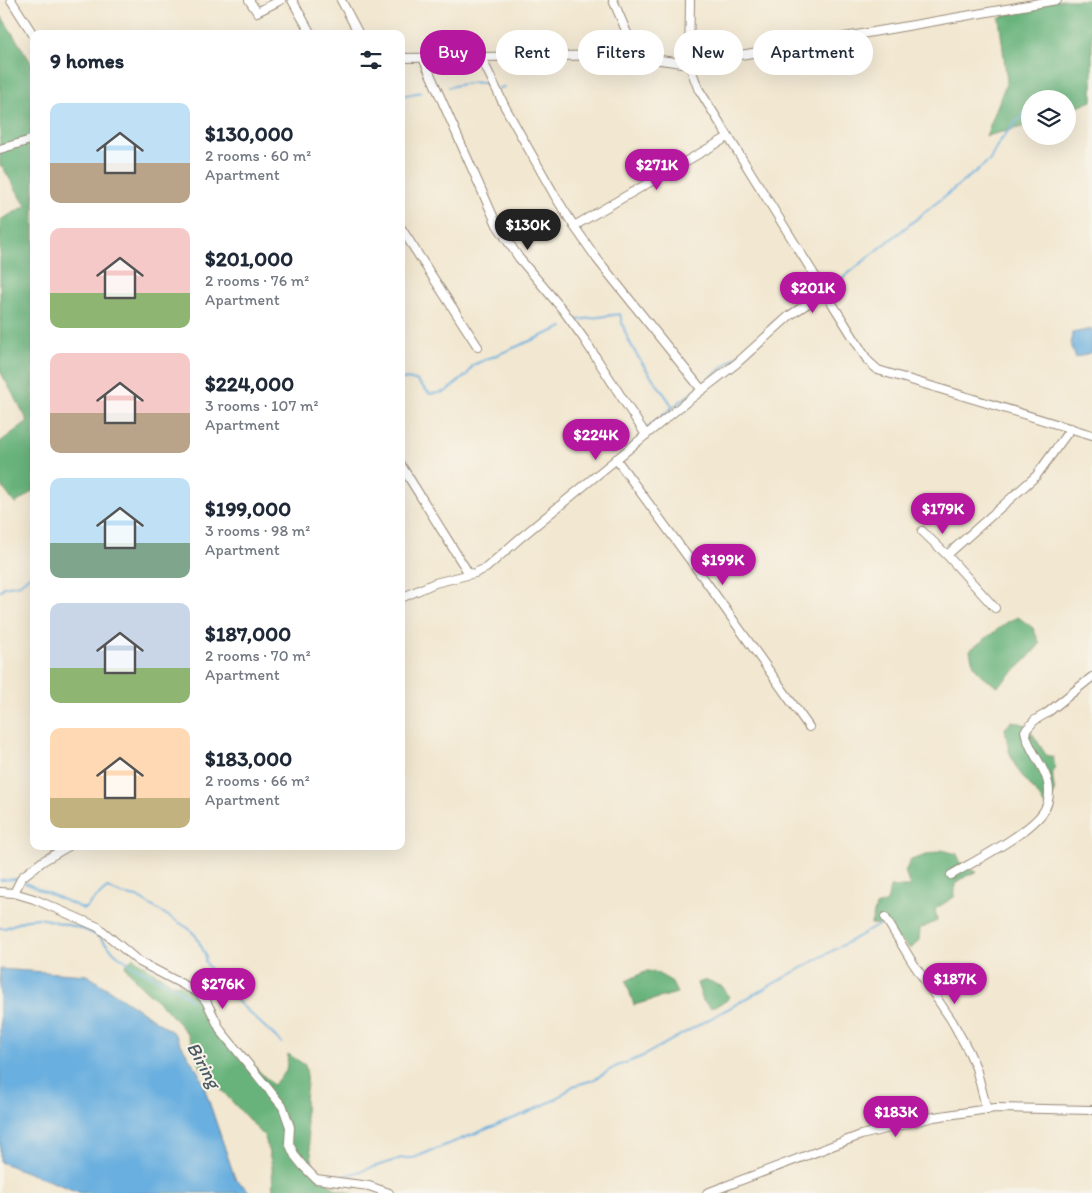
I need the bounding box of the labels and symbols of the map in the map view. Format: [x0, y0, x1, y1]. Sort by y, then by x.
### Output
pin: $271K [622, 148, 692, 191]
pin: $130K [493, 208, 563, 251]
pin: $201K [778, 272, 848, 314]
pin: $224K [561, 418, 631, 461]
pin: $179K [908, 492, 978, 535]
pin: $199K [688, 544, 758, 586]
pin: $187K [920, 962, 990, 1005]
pin: $276K [188, 968, 258, 1010]
water label: Biring [182, 1038, 227, 1094]
pin: $183K [861, 1096, 931, 1138]

